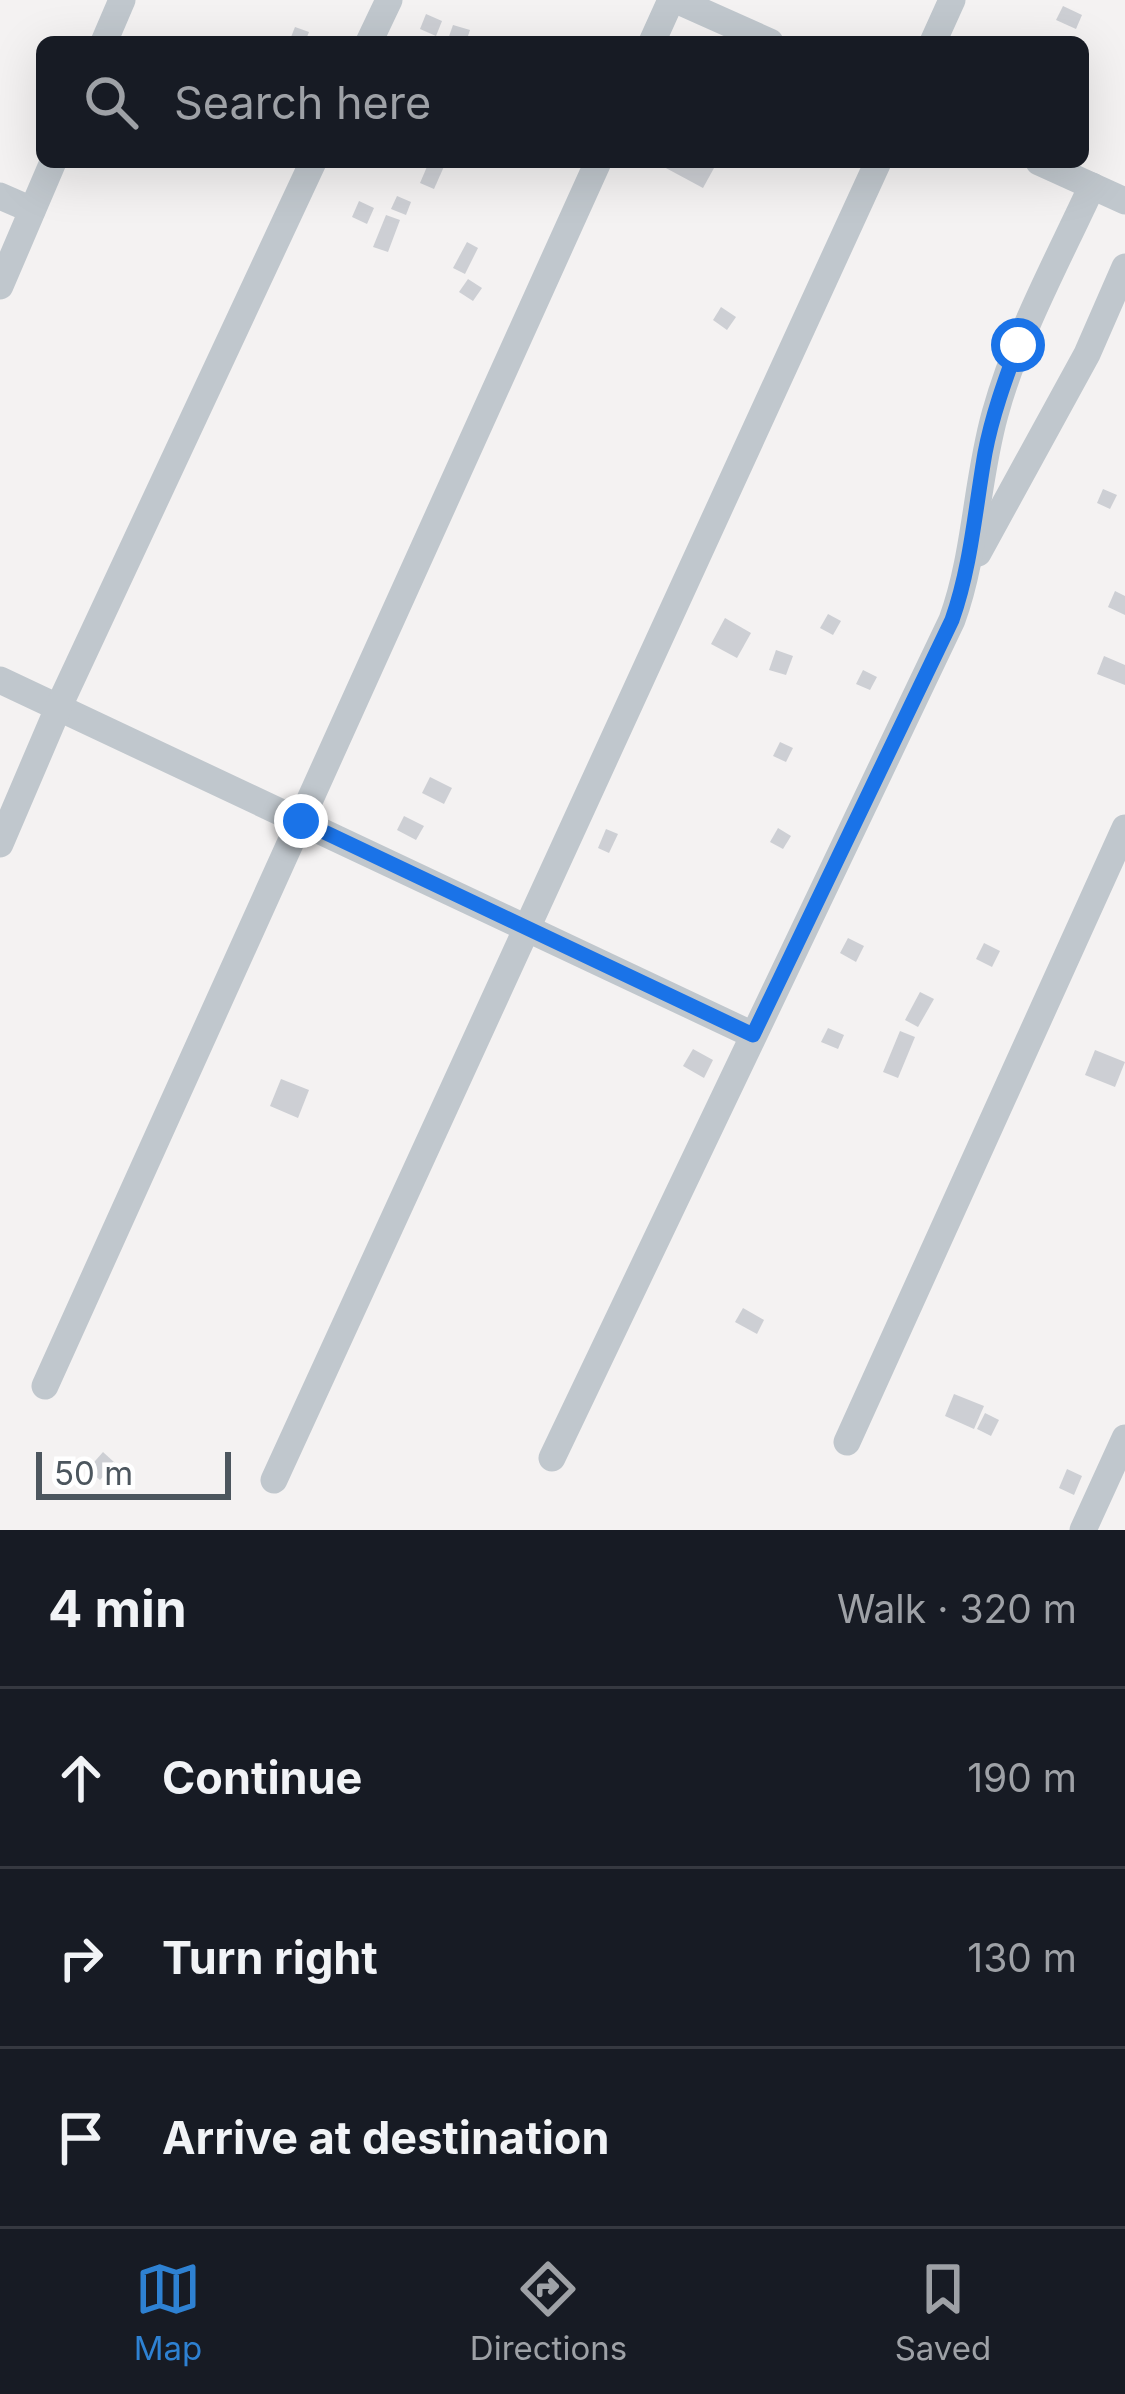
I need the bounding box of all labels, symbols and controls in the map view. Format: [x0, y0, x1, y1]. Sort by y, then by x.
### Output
search box [36, 36, 1089, 168]
icon: search [78, 69, 144, 135]
text: Search here [174, 75, 431, 130]
route start [991, 318, 1045, 372]
route end [274, 794, 328, 848]
scale bar [36, 1446, 231, 1499]
text: 50 m [54, 1453, 133, 1493]
text: 4 min [48, 1578, 187, 1639]
text: Walk · 320 m [837, 1585, 1077, 1632]
icon: ahead [48, 1745, 114, 1811]
text: Continue [162, 1750, 362, 1805]
text: 190 m [967, 1754, 1077, 1801]
icon: right [48, 1925, 114, 1991]
text: Turn right [162, 1930, 378, 1985]
text: 130 m [967, 1934, 1077, 1981]
icon: arrive [48, 2105, 114, 2171]
text: Arrive at destination [162, 2110, 609, 2165]
tab: Map [134, 2256, 202, 2368]
tab: Directions [470, 2256, 627, 2368]
tab: Saved [895, 2256, 991, 2368]

